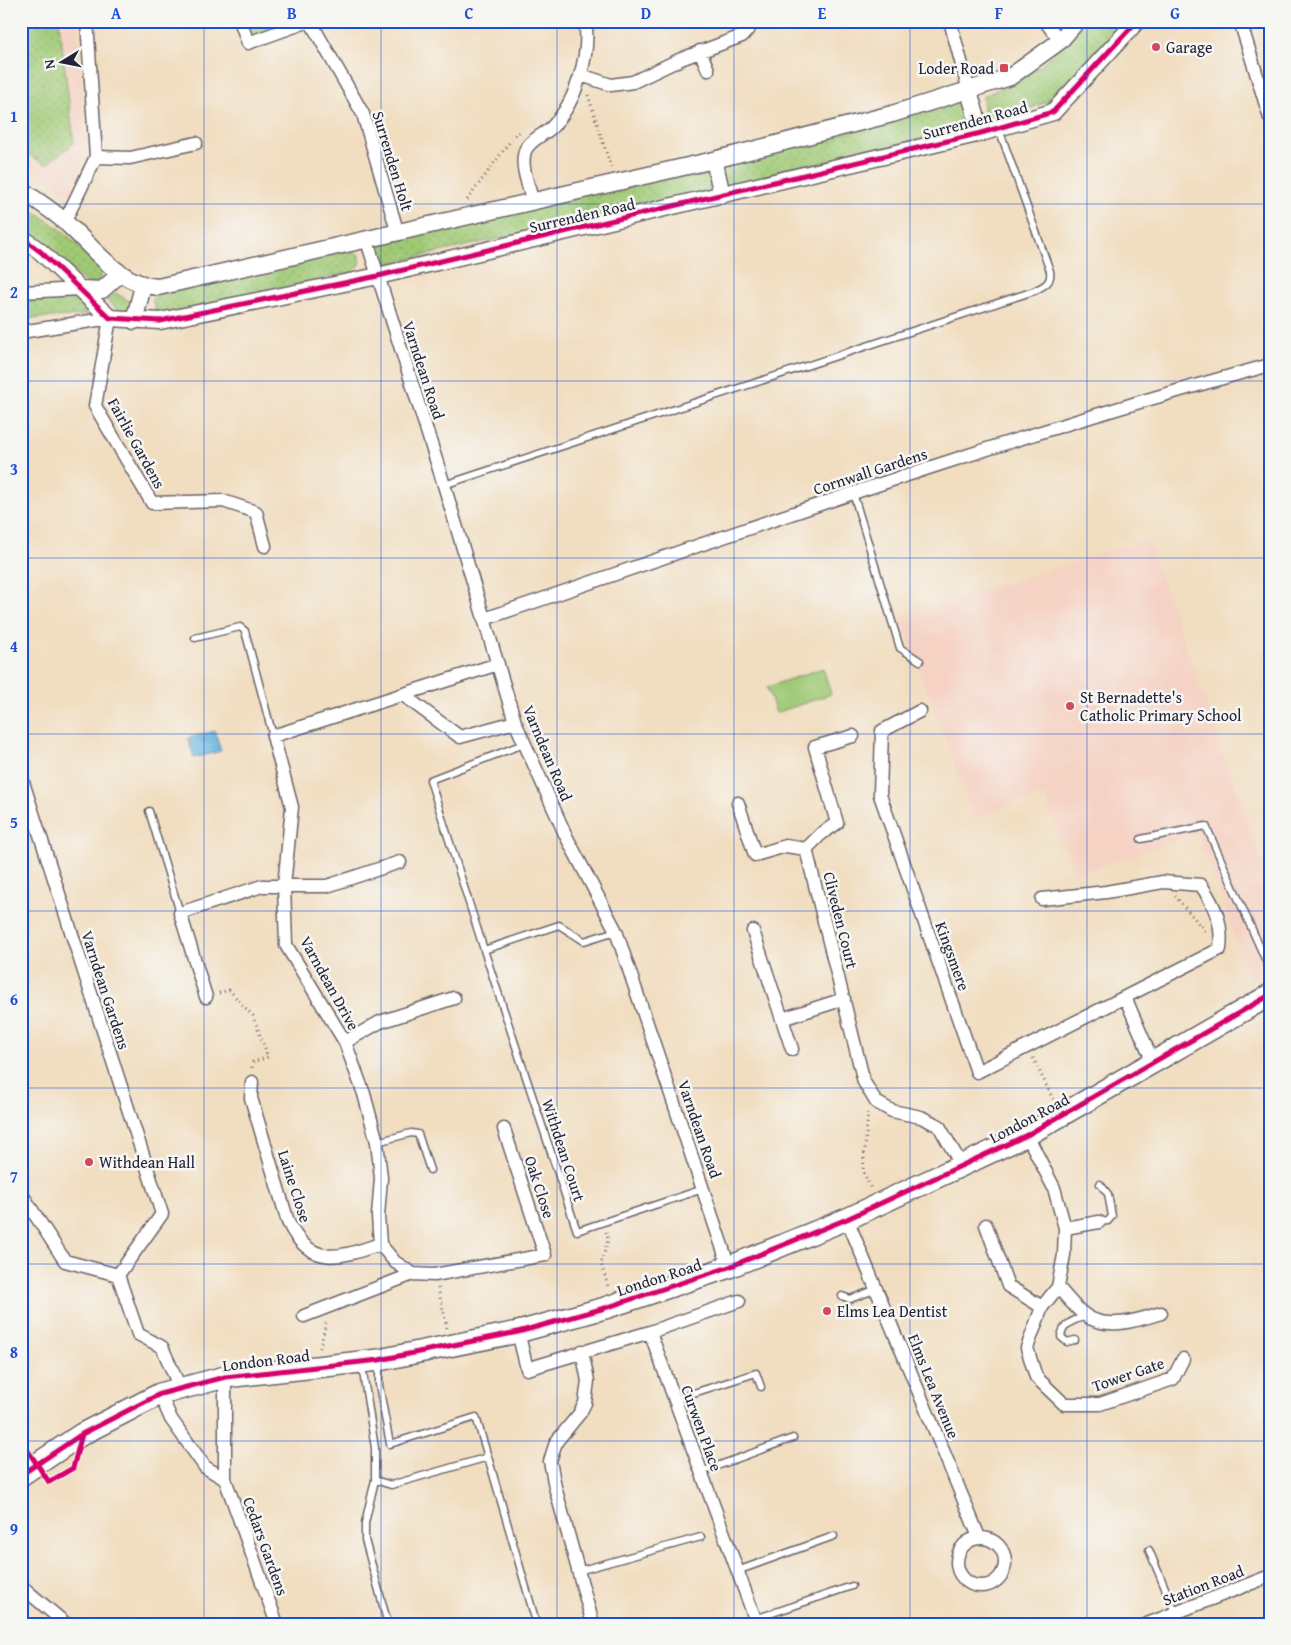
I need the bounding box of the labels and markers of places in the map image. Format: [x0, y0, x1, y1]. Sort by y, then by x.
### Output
place label: Garage [1166, 35, 1212, 59]
marker: Garage [1150, 41, 1162, 53]
place label: Loder Road [918, 56, 994, 80]
marker: Loder Road [998, 62, 1010, 74]
place label: St Bernadette's Catholic Primary School [1080, 685, 1242, 727]
marker: St Bernadette's Catholic Primary School [1064, 700, 1076, 712]
place label: Withdean Hall [99, 1150, 196, 1174]
marker: Withdean Hall [83, 1156, 95, 1168]
place label: Elms Lea Dentist [837, 1299, 948, 1323]
marker: Elms Lea Dentist [821, 1305, 833, 1317]

